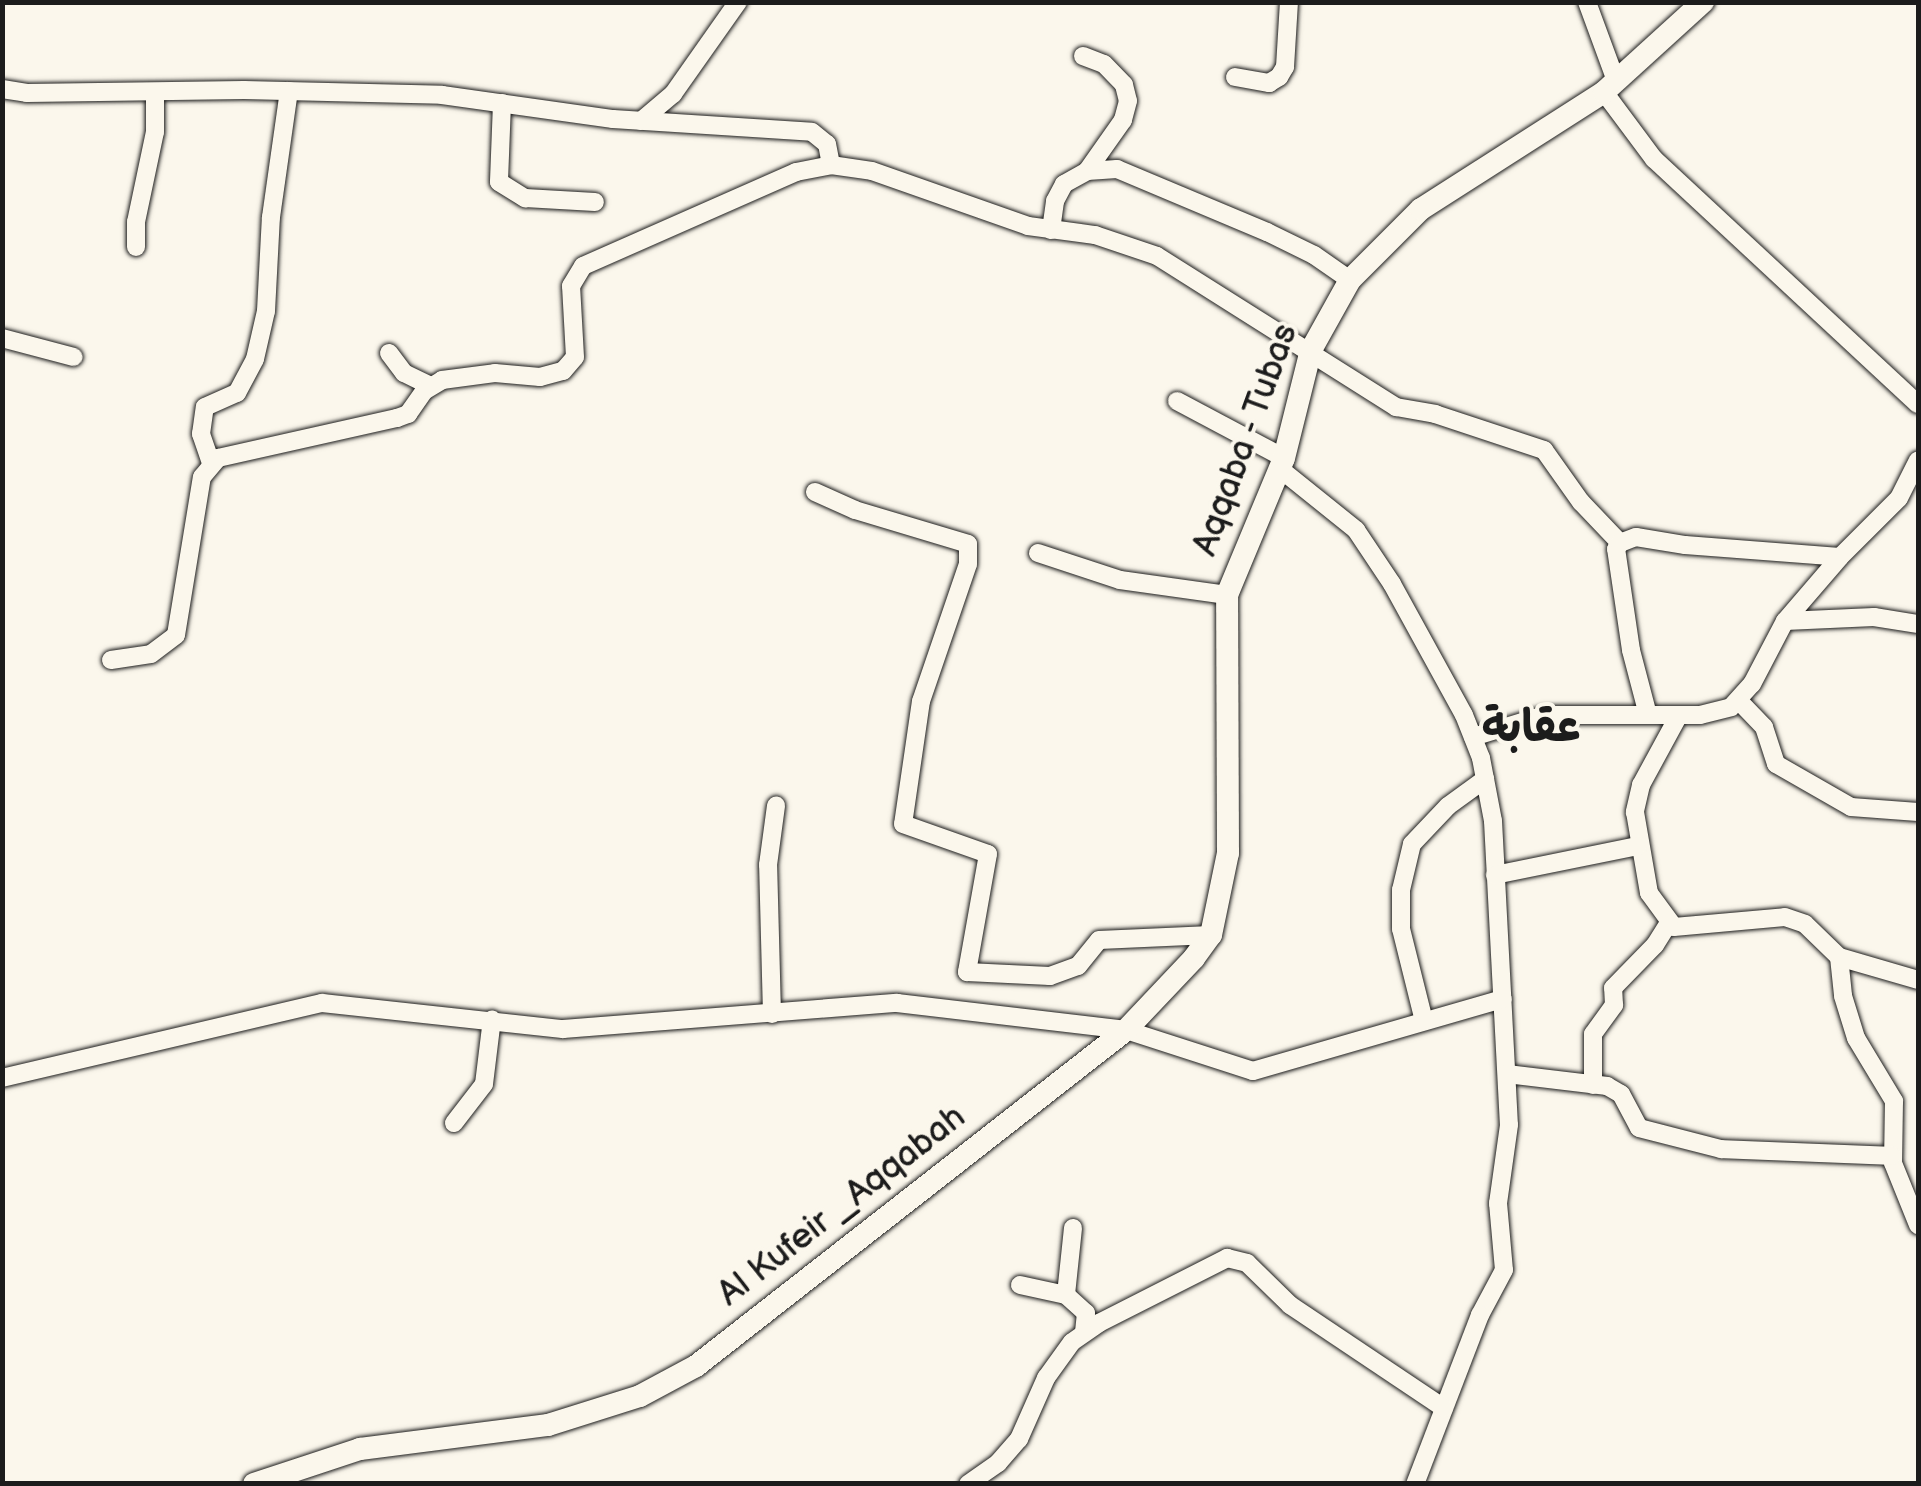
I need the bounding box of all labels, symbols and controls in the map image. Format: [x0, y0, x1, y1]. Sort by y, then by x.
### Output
street label: Aqqaba - Tubas [1184, 317, 1308, 563]
district label: عقابة [1482, 701, 1580, 755]
street label: Al Kufeir _Aqqabah [710, 1096, 974, 1316]

